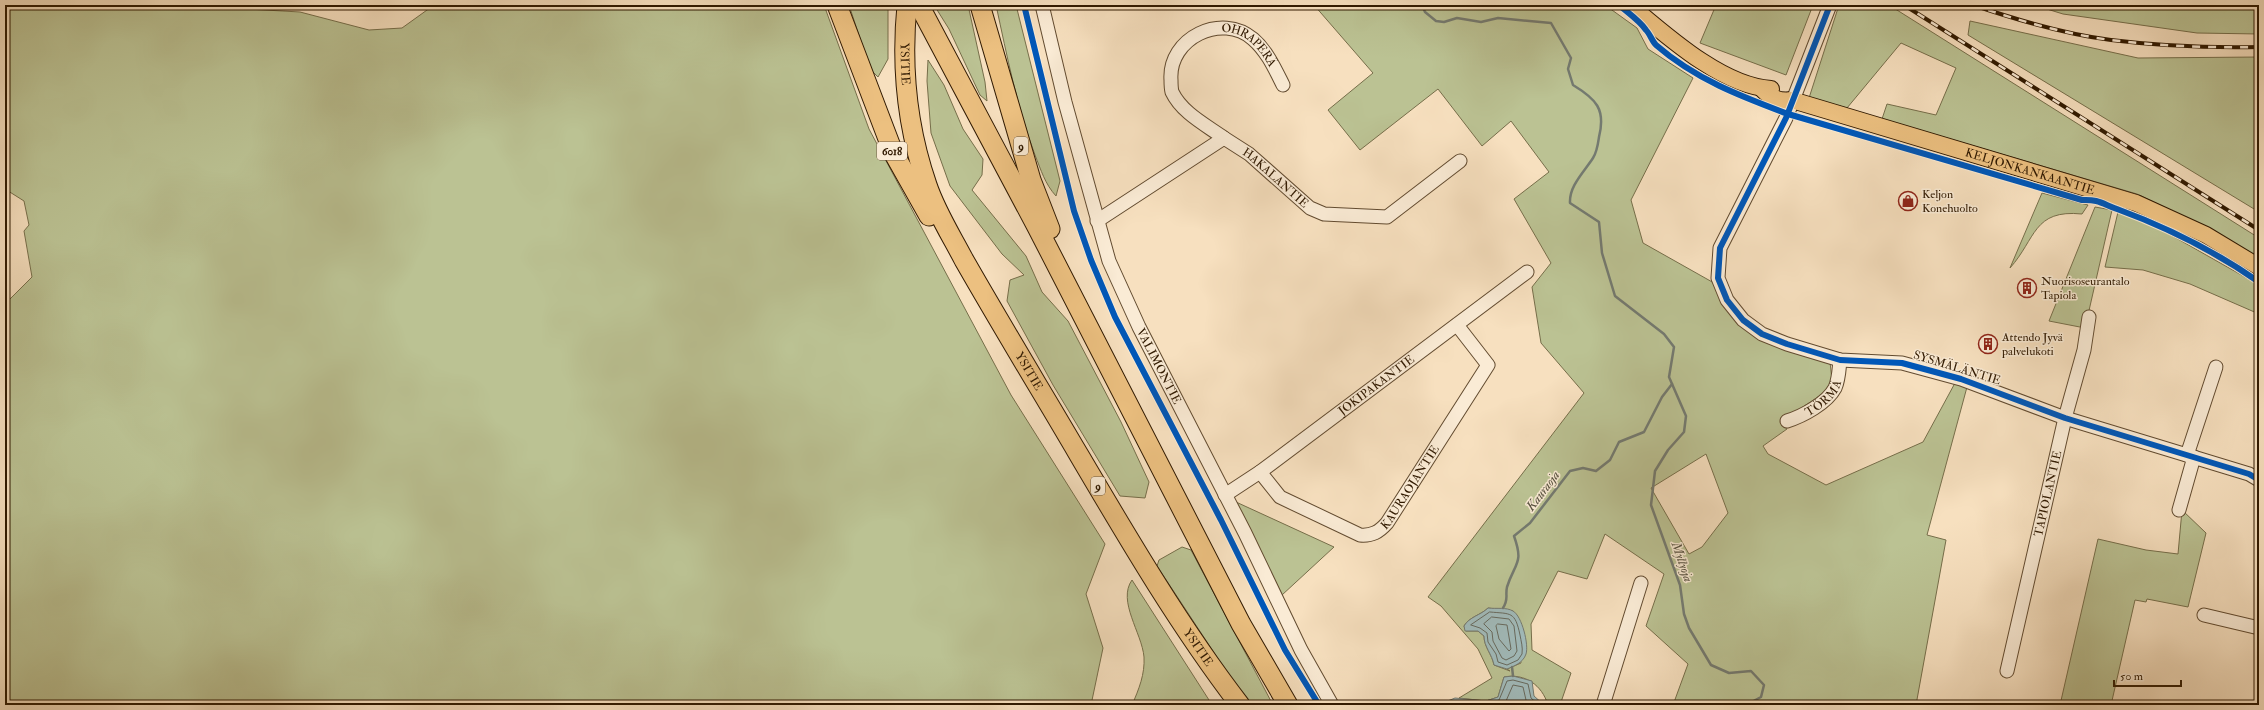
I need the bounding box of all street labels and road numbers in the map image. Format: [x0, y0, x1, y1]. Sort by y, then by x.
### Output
street label: OHRAPERÄ [1221, 20, 1280, 70]
street label: YSITIE [897, 43, 914, 86]
road number: 9 [1014, 137, 1028, 155]
road number: 6018 [877, 142, 907, 160]
street label: HAKALANTIE [1240, 144, 1312, 211]
street label: KELJONKANKAANTIE [1964, 145, 2097, 198]
street label: VALIMONTIE [1133, 325, 1185, 407]
street label: SYSMÄLÄNTIE [1911, 348, 2003, 389]
street label: YSITIE [1012, 349, 1047, 393]
street label: JOKIPAKANTIE [1334, 351, 1417, 419]
street label: TÖRMÄ [1802, 378, 1845, 419]
street label: KAURAOJANTIE [1377, 442, 1443, 533]
street label: TAPIOLANTIE [2031, 449, 2065, 538]
road number: 9 [1091, 477, 1105, 495]
street label: YSITIE [1180, 626, 1217, 669]

